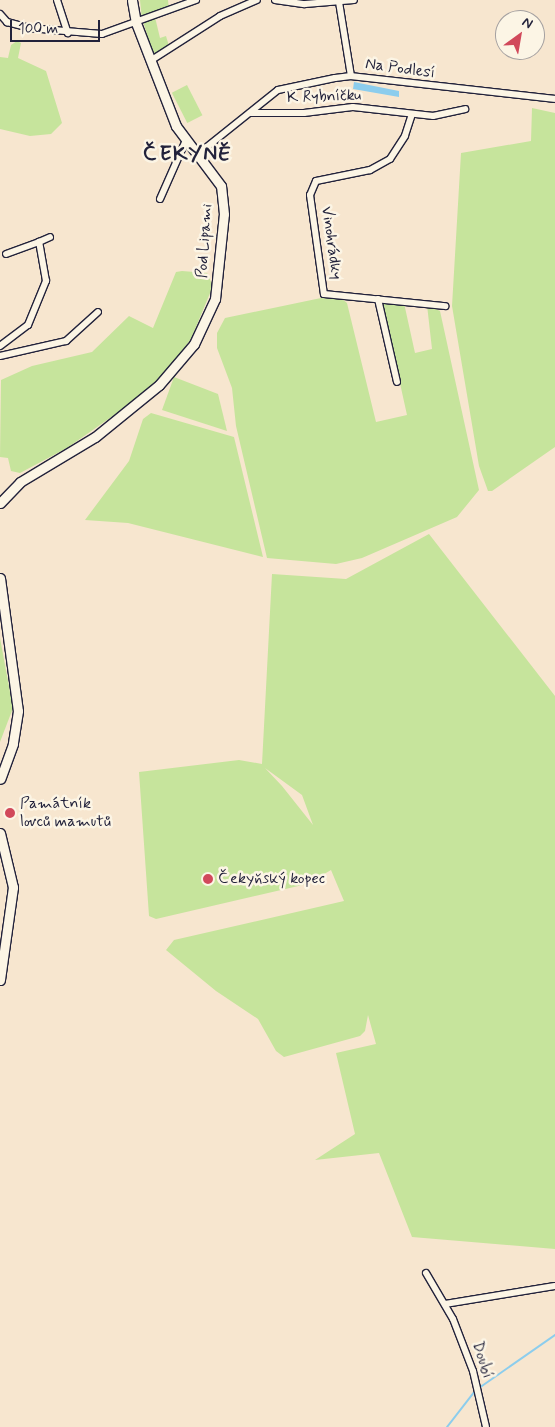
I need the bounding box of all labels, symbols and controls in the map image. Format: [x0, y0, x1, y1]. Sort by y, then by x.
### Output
scale bar [12, 10, 102, 42]
north arrow [495, 10, 545, 60]
text: N [519, 13, 536, 33]
text: 100 m [18, 19, 58, 39]
street label: Na Podlesí [365, 55, 435, 83]
street label: K Rybníčku [286, 86, 362, 108]
district label: ČEKYNĚ [143, 141, 231, 167]
street label: Pod Lipami [193, 203, 217, 279]
street label: Vinohrádky [316, 205, 346, 281]
place label: Památník lovců mamutů [20, 794, 111, 832]
marker: Památník lovců mamutů [4, 807, 16, 819]
place label: Čekyňský kopec [218, 869, 325, 889]
marker: Čekyňský kopec [202, 873, 214, 885]
street label: Doubí [467, 1339, 497, 1381]

